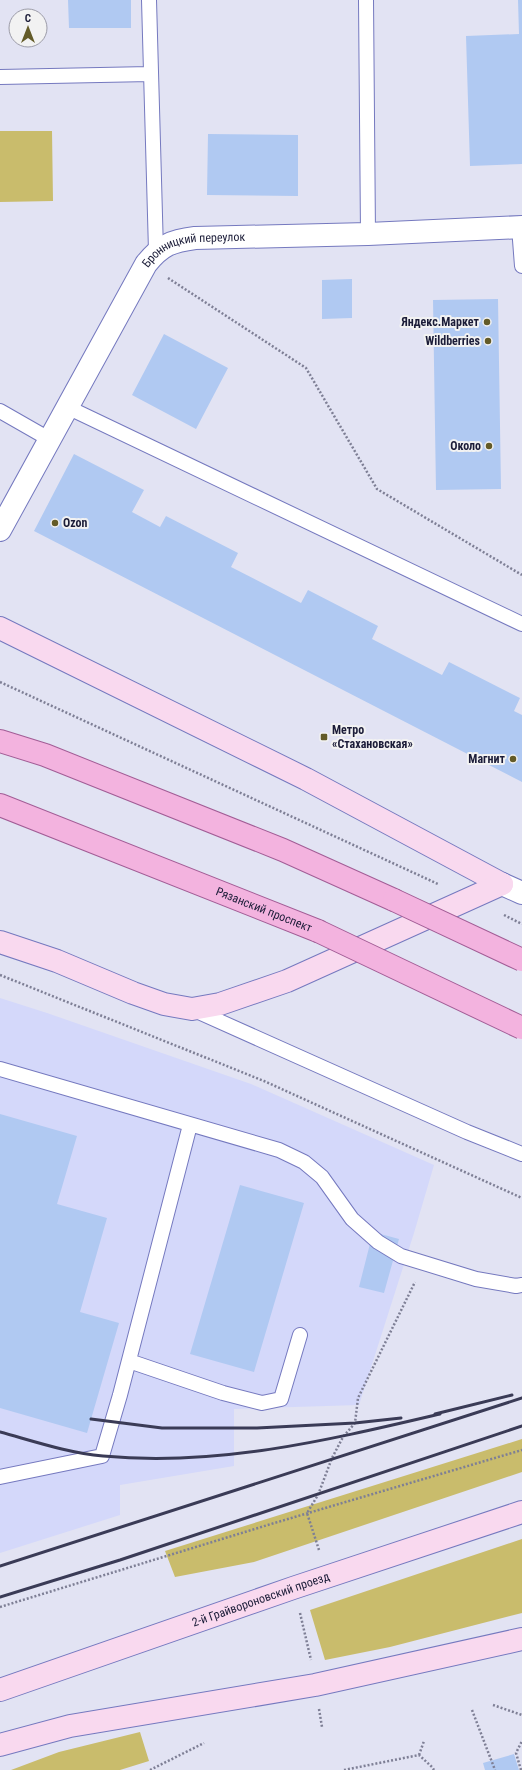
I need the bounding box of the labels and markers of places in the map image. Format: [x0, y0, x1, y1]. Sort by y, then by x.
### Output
place label: Яндекс.Маркет [400, 315, 480, 329]
marker: Яндекс.Маркет [482, 317, 492, 327]
place label: Wildberries [425, 334, 481, 348]
marker: Wildberries [483, 336, 493, 346]
place label: Около [450, 439, 481, 453]
marker: Около [484, 441, 494, 451]
place label: Ozon [63, 516, 88, 530]
marker: Ozon [50, 518, 60, 528]
place label: Метро «Стахановская» [332, 723, 413, 751]
marker: Метро «Стахановская» [319, 732, 329, 742]
place label: Магнит [468, 752, 506, 766]
marker: Магнит [508, 754, 518, 764]

